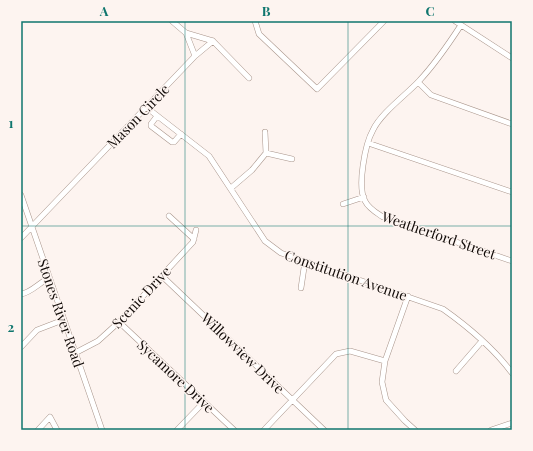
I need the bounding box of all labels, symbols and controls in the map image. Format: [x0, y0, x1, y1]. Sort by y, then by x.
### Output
text: A [99, 2, 109, 19]
text: B [262, 2, 271, 19]
text: C [425, 2, 435, 19]
street label: Mason Circle [103, 80, 173, 152]
text: 1 [9, 114, 14, 131]
street label: Weatherford Street [378, 206, 500, 264]
street label: Constitution Avenue [282, 245, 410, 305]
street label: Stones River Road [34, 256, 88, 370]
street label: Scenic Drive [107, 262, 175, 332]
street label: Willowview Drive [197, 308, 289, 398]
text: 2 [8, 318, 15, 335]
street label: Sycamore Drive [133, 335, 219, 417]

